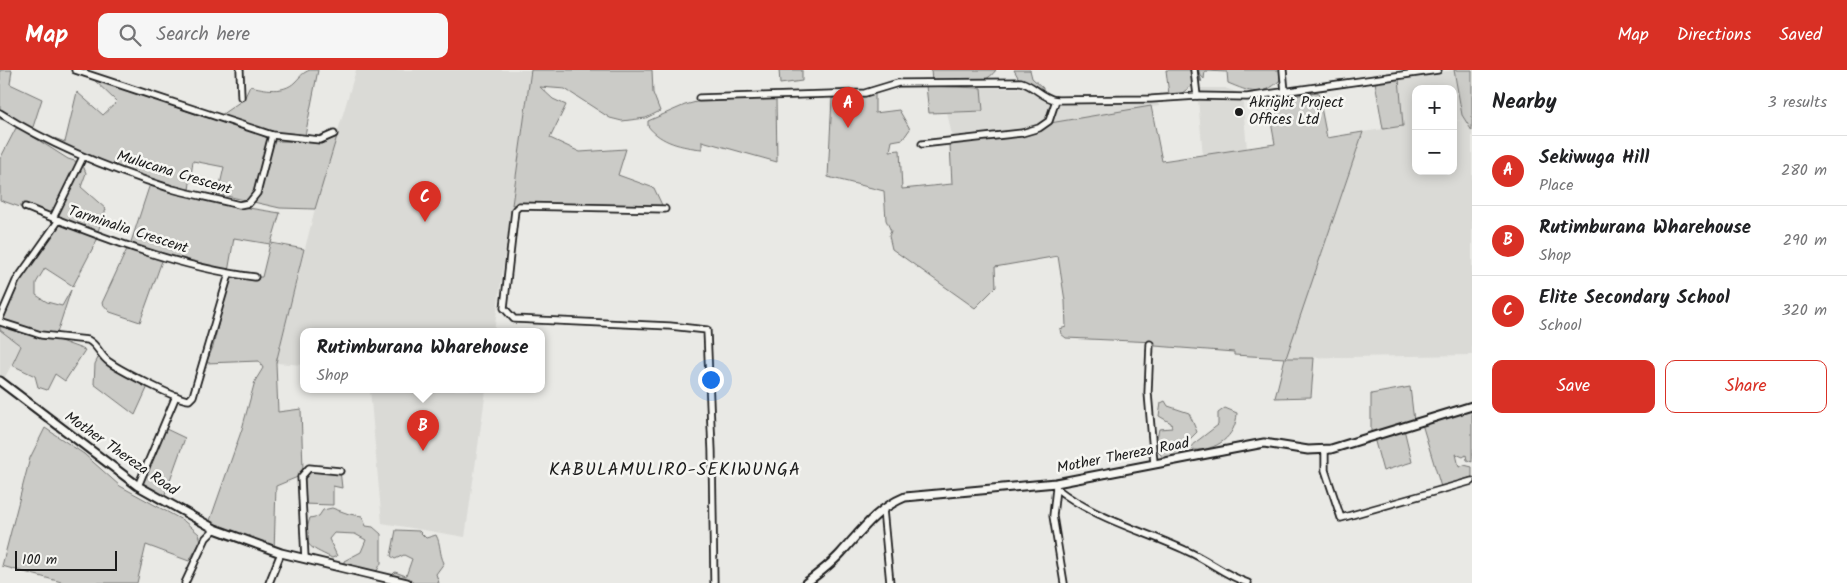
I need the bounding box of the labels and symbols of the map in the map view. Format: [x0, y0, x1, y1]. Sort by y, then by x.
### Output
pin: A [832, 87, 864, 128]
place label: Akright Project Offices Ltd [1249, 91, 1344, 132]
marker: Akright Project Offices Ltd [1233, 106, 1245, 118]
street label: Mulucana Crescent [114, 144, 235, 202]
pin: C [409, 181, 441, 222]
street label: Tarminalia Crescent [65, 199, 191, 261]
your location [698, 367, 724, 393]
street label: Mother Thereza Road [59, 406, 183, 503]
pin: B [407, 410, 439, 451]
street label: Mother Thereza Road [1055, 431, 1192, 481]
district label: KABULAMULIRO-SEKIWUNGA [549, 456, 801, 485]
scale bar [15, 548, 118, 571]

